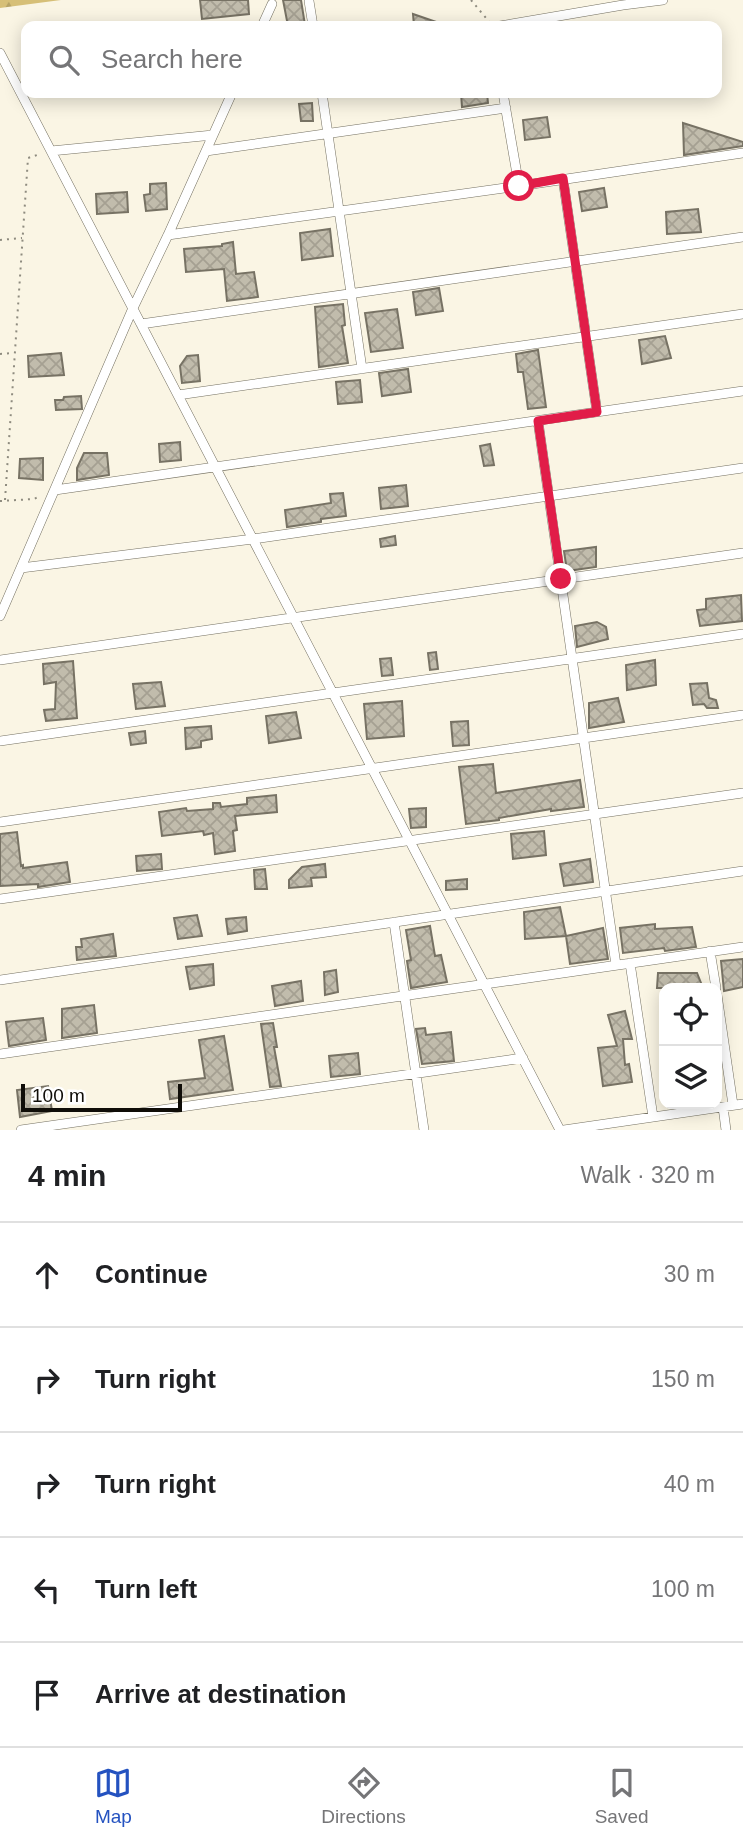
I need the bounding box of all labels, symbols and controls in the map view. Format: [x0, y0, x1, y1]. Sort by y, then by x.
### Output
search box [21, 21, 722, 98]
icon: search [45, 41, 83, 79]
text: Search here [101, 44, 243, 74]
route start [503, 170, 534, 201]
route end [545, 563, 576, 594]
map controls [659, 983, 722, 1109]
button: locate [659, 983, 722, 1046]
button: layers [659, 1046, 722, 1109]
scale bar [21, 1081, 182, 1113]
text: 100 m [32, 1085, 85, 1106]
text: 4 min [28, 1159, 106, 1192]
text: Walk · 320 m [580, 1162, 715, 1188]
icon: ahead [28, 1256, 66, 1294]
text: Continue [95, 1259, 208, 1289]
text: 30 m [664, 1261, 715, 1287]
icon: right [28, 1361, 66, 1399]
text: Turn right [95, 1364, 216, 1394]
text: 150 m [651, 1366, 715, 1392]
icon: right [28, 1466, 66, 1504]
text: Turn right [95, 1469, 216, 1499]
text: 40 m [664, 1471, 715, 1497]
icon: left [28, 1571, 66, 1609]
text: Turn left [95, 1574, 197, 1604]
text: 100 m [651, 1576, 715, 1602]
icon: arrive [28, 1676, 66, 1714]
text: Arrive at destination [95, 1679, 346, 1709]
tab: Map [94, 1764, 132, 1828]
tab: Directions [321, 1764, 406, 1828]
tab: Saved [595, 1764, 649, 1828]

